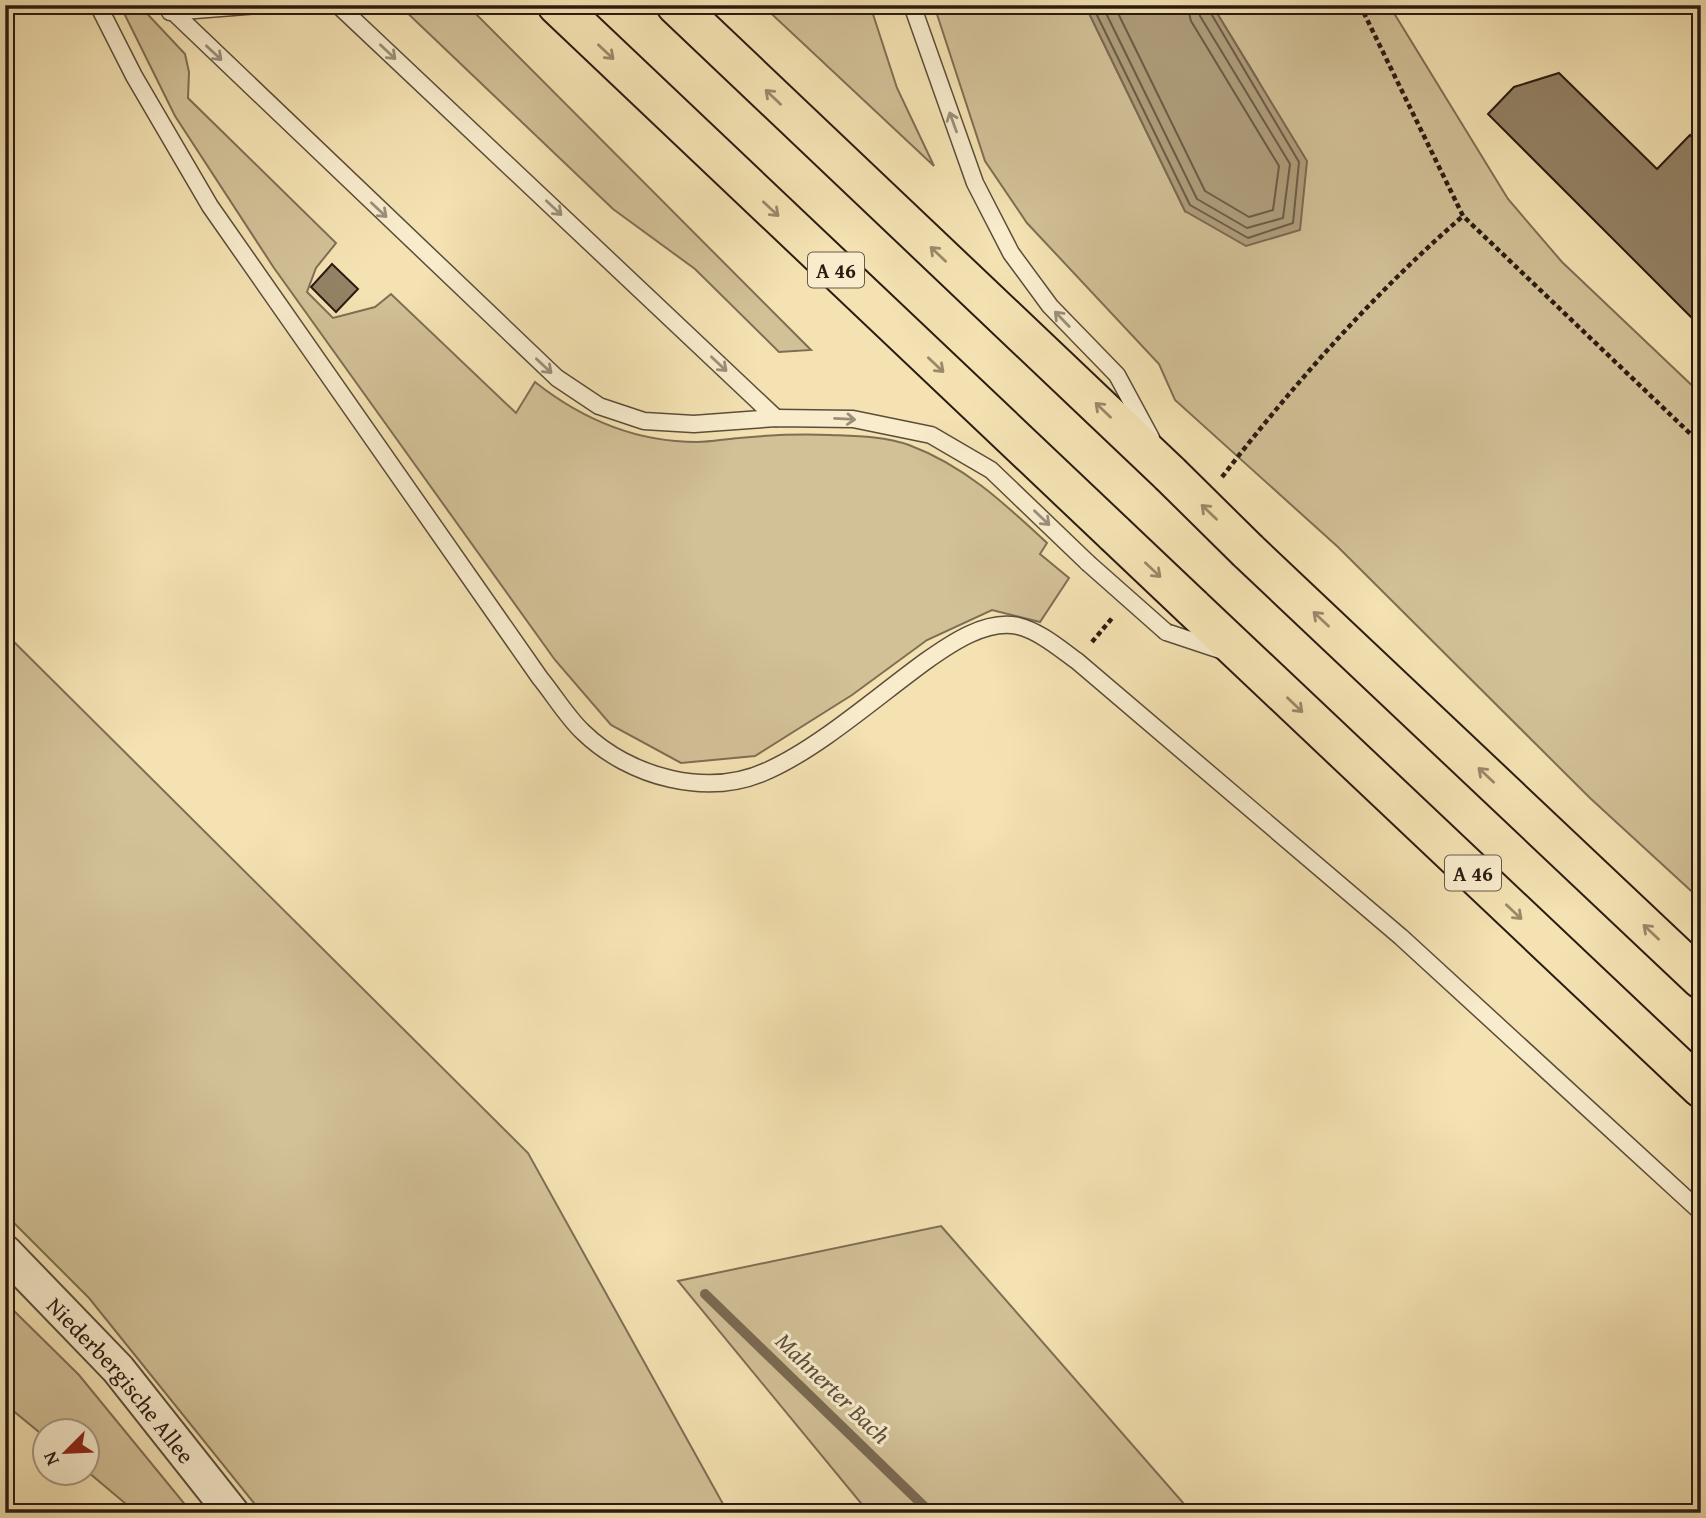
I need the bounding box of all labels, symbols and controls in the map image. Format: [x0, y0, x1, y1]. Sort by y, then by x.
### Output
one-way arrow [379, 44, 397, 60]
one-way arrow [597, 44, 614, 61]
one-way arrow [205, 45, 222, 62]
one-way arrow [764, 89, 781, 106]
one-way arrow [946, 111, 958, 133]
one-way arrow [545, 200, 562, 217]
one-way arrow [762, 200, 779, 217]
one-way arrow [370, 201, 387, 218]
one-way arrow [929, 245, 946, 262]
road number: A 46 [808, 252, 864, 288]
one-way arrow [1054, 311, 1071, 328]
one-way arrow [710, 356, 727, 373]
one-way arrow [927, 356, 945, 373]
one-way arrow [535, 358, 552, 375]
one-way arrow [1094, 402, 1111, 419]
one-way arrow [833, 413, 855, 426]
one-way arrow [1201, 504, 1218, 521]
one-way arrow [1033, 510, 1050, 527]
one-way arrow [1144, 562, 1161, 579]
one-way arrow [1312, 611, 1330, 627]
one-way arrow [1286, 696, 1303, 713]
one-way arrow [1478, 767, 1495, 784]
road number: A 46 [1445, 856, 1501, 890]
one-way arrow [1505, 903, 1522, 920]
one-way arrow [1643, 923, 1660, 940]
street label: Niederbergische Allee [41, 1291, 201, 1469]
water label: Mahnerter Bach [768, 1324, 898, 1452]
north arrow [32, 1416, 102, 1486]

